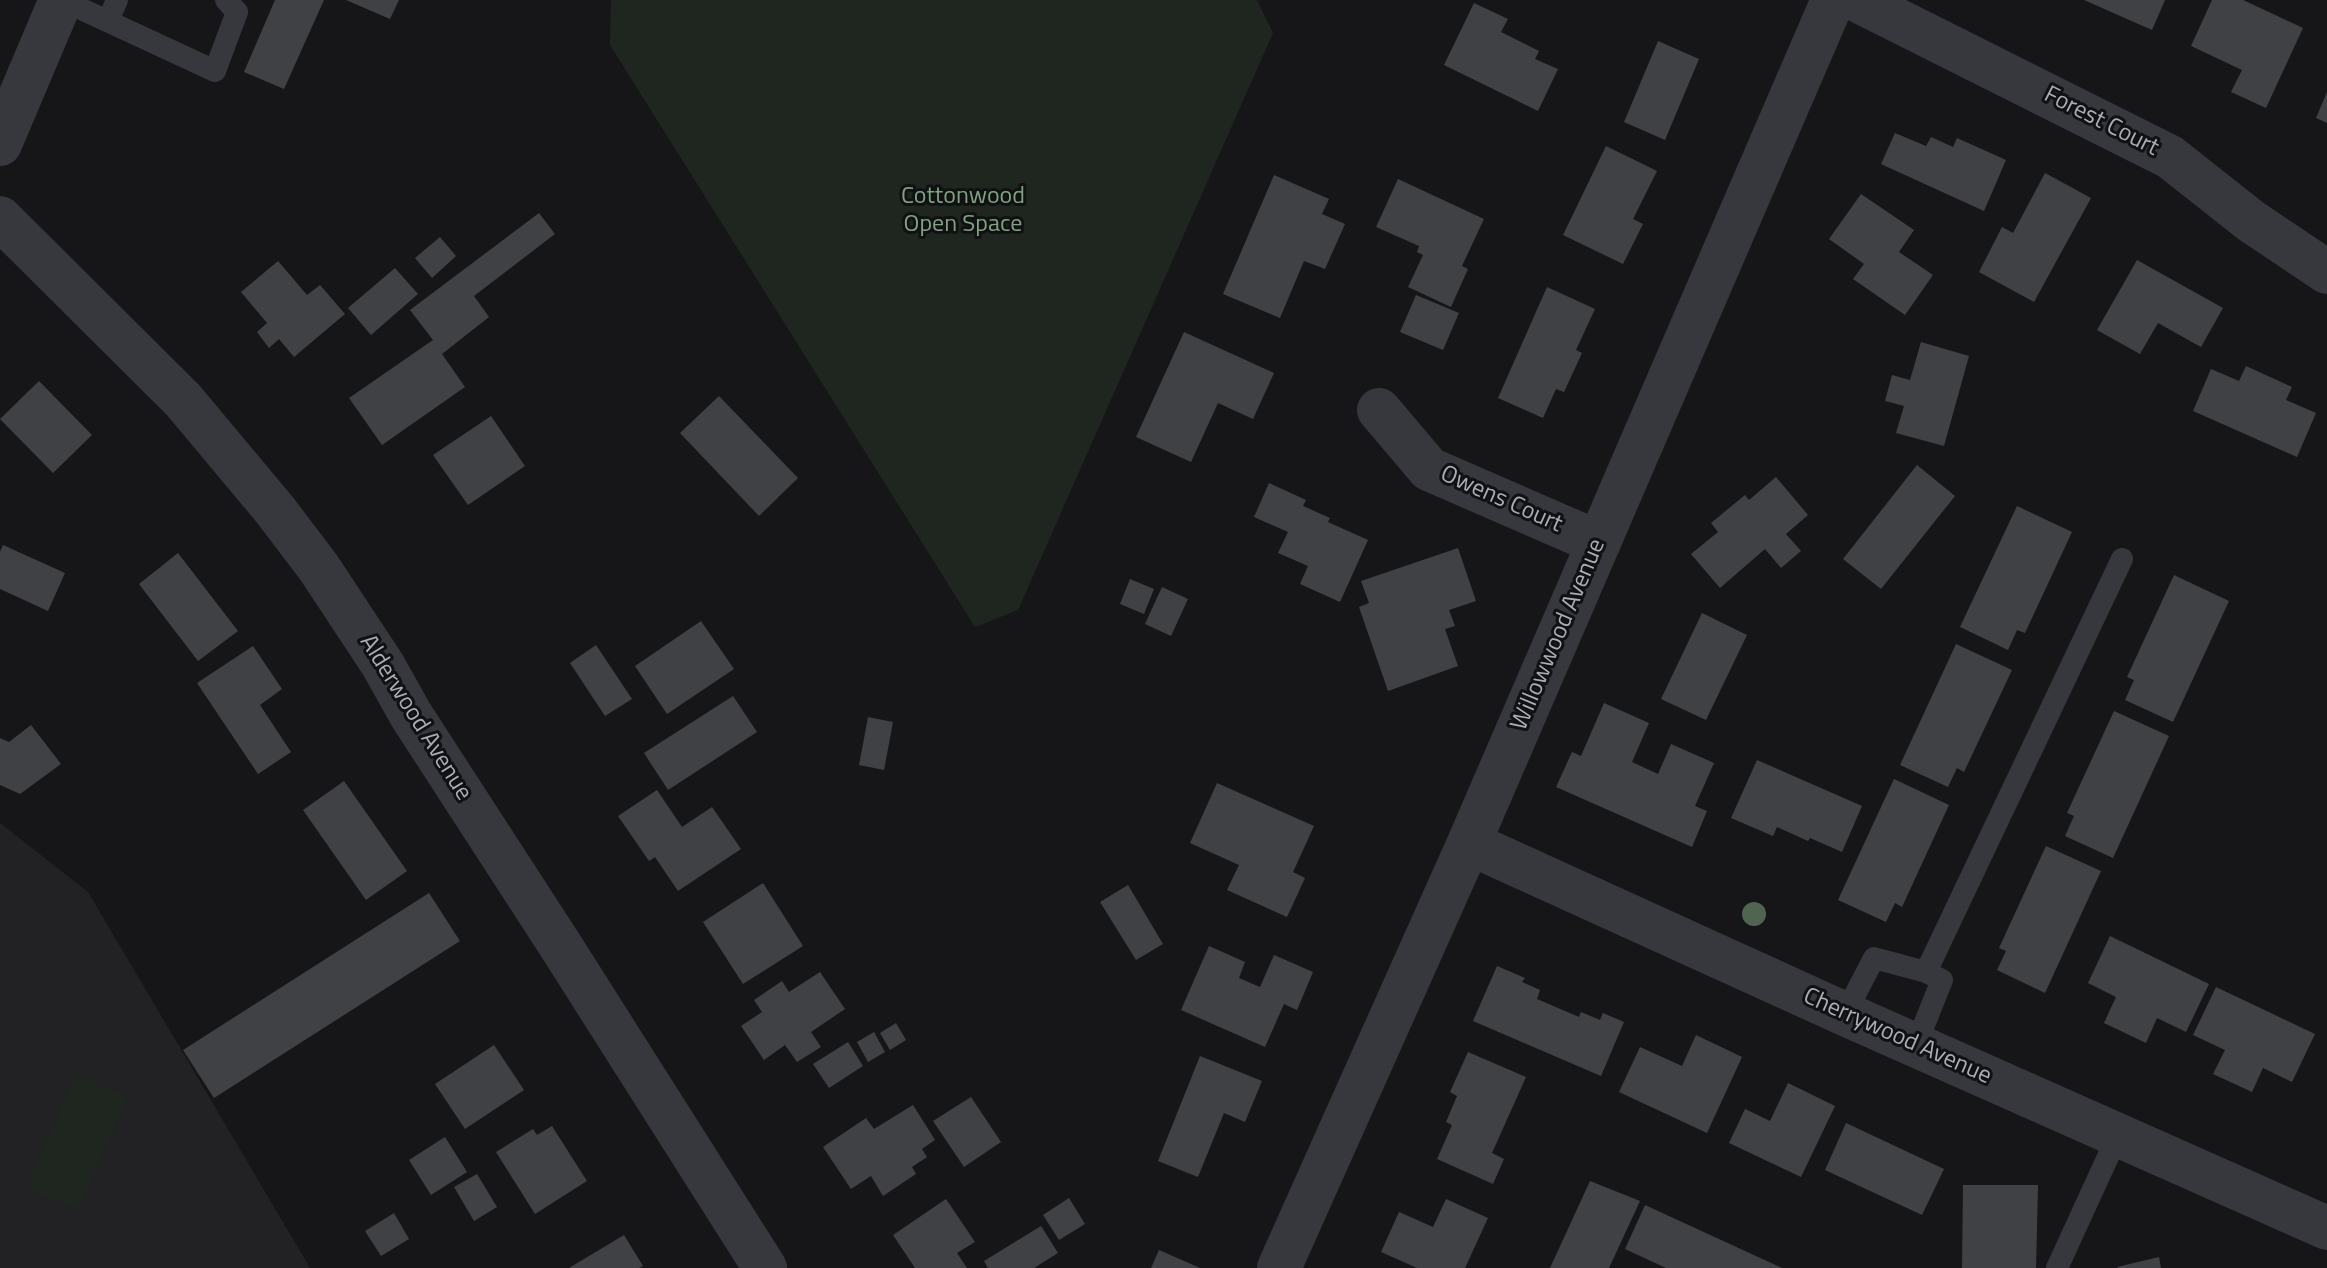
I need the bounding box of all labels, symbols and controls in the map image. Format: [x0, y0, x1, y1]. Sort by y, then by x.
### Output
street label: Forest Court [2039, 81, 2163, 163]
park label: Cottonwood Open Space [901, 183, 1025, 239]
street label: Owens Court [1436, 460, 1566, 540]
street label: Willowwood Avenue [1506, 535, 1612, 735]
street label: Alderwood Avenue [353, 630, 477, 806]
street label: Cherrywood Avenue [1798, 983, 1996, 1091]

